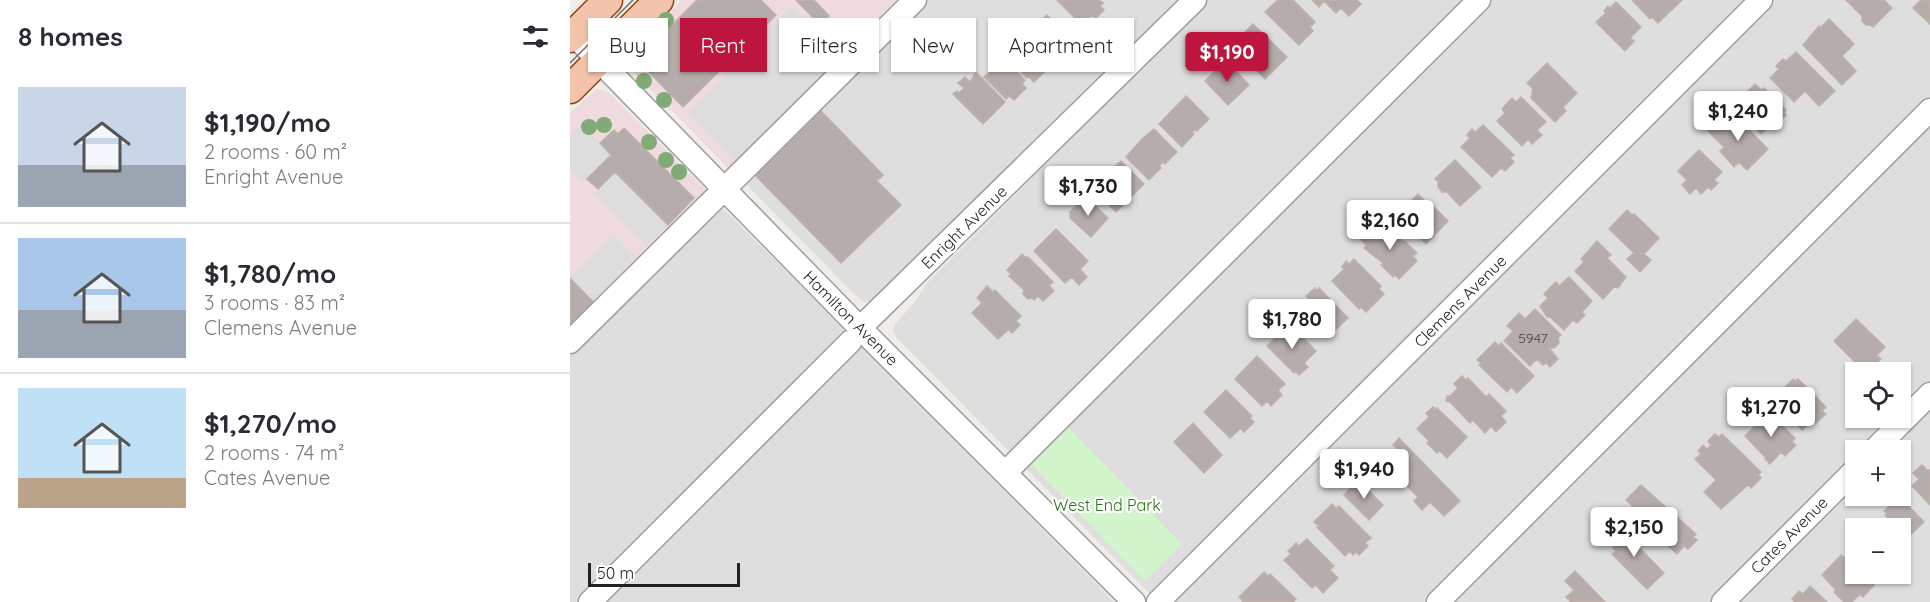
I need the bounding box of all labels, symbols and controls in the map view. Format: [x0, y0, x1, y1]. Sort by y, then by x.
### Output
chip: Buy [588, 18, 668, 72]
chip: Rent [680, 18, 767, 72]
chip: Filters [779, 18, 879, 72]
chip: New [891, 18, 976, 72]
chip: Apartment [988, 18, 1134, 72]
text: 8 homes [18, 20, 123, 53]
icon: filters [519, 20, 552, 53]
pin: $1,190 [1178, 32, 1276, 83]
text: $1,190 [1199, 39, 1255, 64]
pin: $1,240 [1689, 91, 1787, 142]
text: $1,240 [1708, 98, 1768, 123]
text: $1,190/mo [204, 106, 331, 139]
icon: home [66, 111, 138, 183]
text: 2 rooms · 60 m² [204, 139, 347, 164]
text: Enright Avenue [204, 164, 343, 189]
pin: $1,730 [1039, 166, 1137, 217]
text: $1,730 [1058, 173, 1118, 198]
street label: Enright Avenue [917, 181, 1011, 273]
pin: $2,160 [1341, 200, 1439, 251]
text: $2,160 [1361, 207, 1419, 232]
street label: Clemens Avenue [1410, 251, 1510, 351]
text: $1,780/mo [204, 257, 336, 290]
icon: home [66, 262, 138, 334]
street label: Hamilton Avenue [799, 266, 903, 370]
text: 3 rooms · 83 m² [204, 290, 345, 315]
pin: $1,780 [1243, 299, 1341, 350]
text: $1,780 [1262, 306, 1322, 331]
text: Clemens Avenue [204, 315, 357, 340]
house number: 5947 [1518, 329, 1548, 347]
map controls [1845, 362, 1911, 584]
button: locate [1845, 362, 1911, 428]
pin: $1,270 [1722, 387, 1820, 438]
text: $1,270 [1741, 394, 1801, 419]
text: $1,270/mo [204, 407, 337, 440]
icon: home [66, 412, 138, 484]
text: 2 rooms · 74 m² [204, 440, 344, 465]
button: + [1845, 440, 1911, 506]
pin: $1,940 [1315, 449, 1413, 500]
text: $1,940 [1334, 456, 1394, 481]
text: Cates Avenue [204, 465, 330, 490]
street label: Cates Avenue [1746, 492, 1832, 578]
park label: West End Park [1053, 495, 1161, 515]
pin: $2,150 [1585, 507, 1683, 558]
text: $2,150 [1605, 514, 1664, 539]
button: − [1845, 518, 1911, 584]
scale bar [588, 560, 740, 588]
text: 50 m [597, 563, 634, 583]

